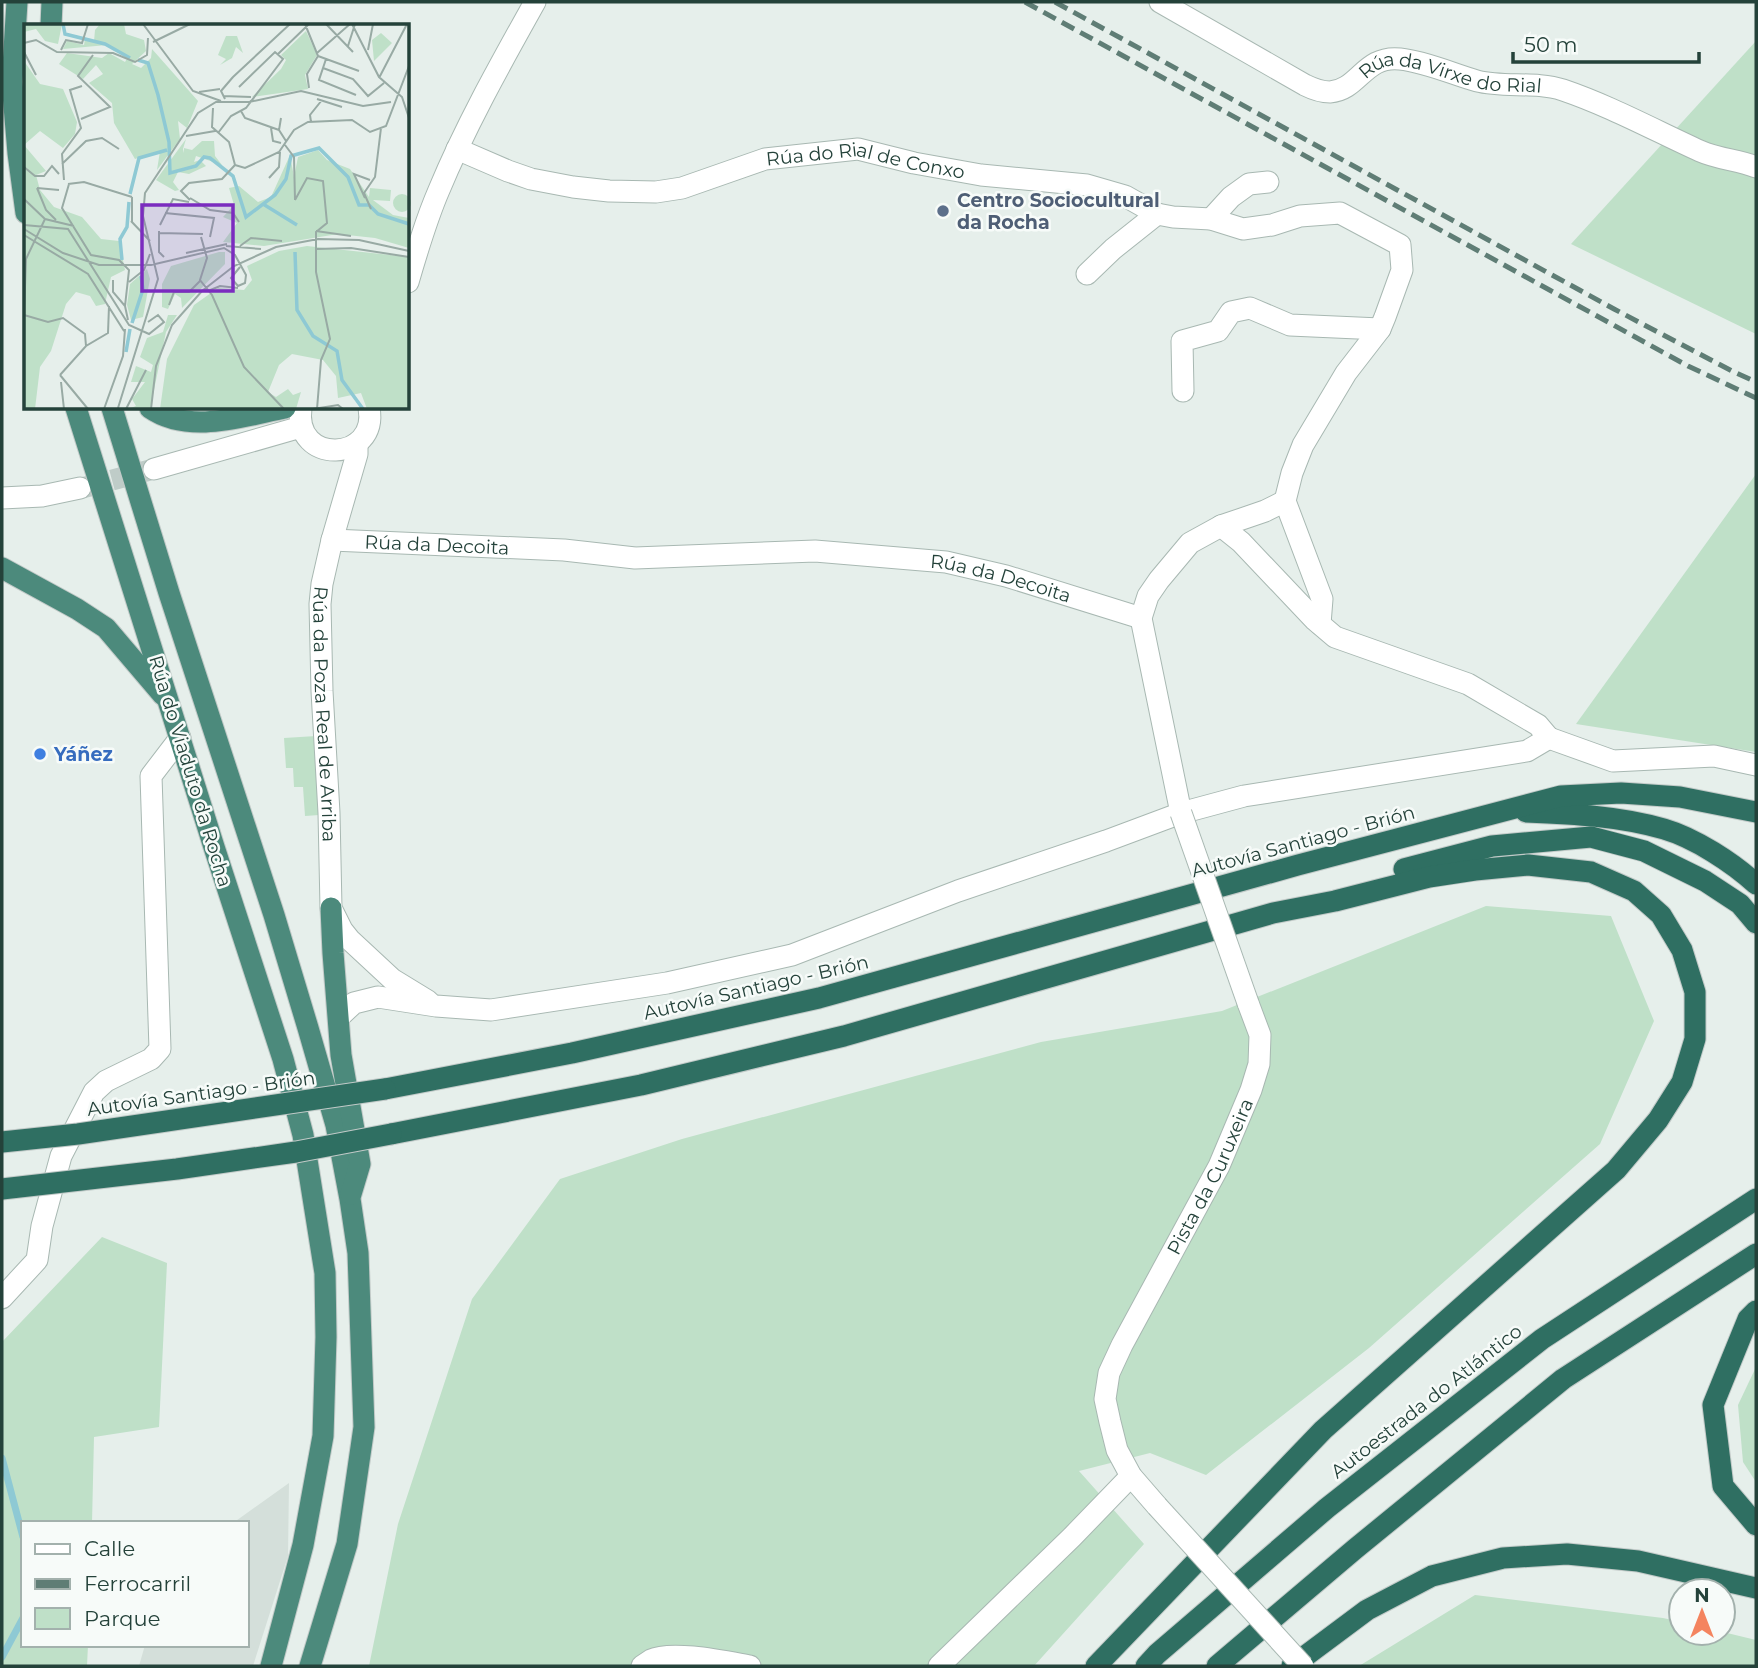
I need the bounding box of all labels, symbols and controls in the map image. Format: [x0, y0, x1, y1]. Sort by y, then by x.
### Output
scale bar [1513, 21, 1698, 65]
inset map [24, 24, 410, 410]
text: 50 m [1524, 32, 1578, 57]
street label: Rúa da Virxe do Rial [1354, 47, 1543, 98]
street label: Rúa do Rial de Conxo [765, 138, 967, 184]
place label: Centro Sociocultural da Rocha [957, 189, 1160, 234]
marker: Centro Sociocultural da Rocha [935, 203, 951, 219]
street label: Rúa da Decoita [364, 530, 510, 560]
street label: Rúa da Decoita [929, 550, 1074, 608]
street label: Rúa da Poza Real de Arriba [308, 585, 341, 842]
street label: Rúa do Viaduto da Rocha [144, 653, 237, 890]
place label: Yáñez [53, 743, 113, 766]
marker: Yáñez [32, 746, 48, 762]
street label: Autovía Santiago - Brión [1189, 801, 1417, 882]
street label: Autovía Santiago - Brión [641, 950, 871, 1025]
street label: Autovía Santiago - Brión [85, 1066, 317, 1121]
street label: Pista da Curuxeira [1162, 1095, 1258, 1259]
street label: Autoestrada do Atlántico [1326, 1319, 1527, 1483]
legend [21, 1521, 248, 1647]
text: Calle [84, 1536, 135, 1561]
text: Ferrocarril [84, 1571, 191, 1596]
north arrow [1667, 1577, 1737, 1647]
text: N [1694, 1584, 1710, 1607]
text: Parque [84, 1606, 160, 1631]

